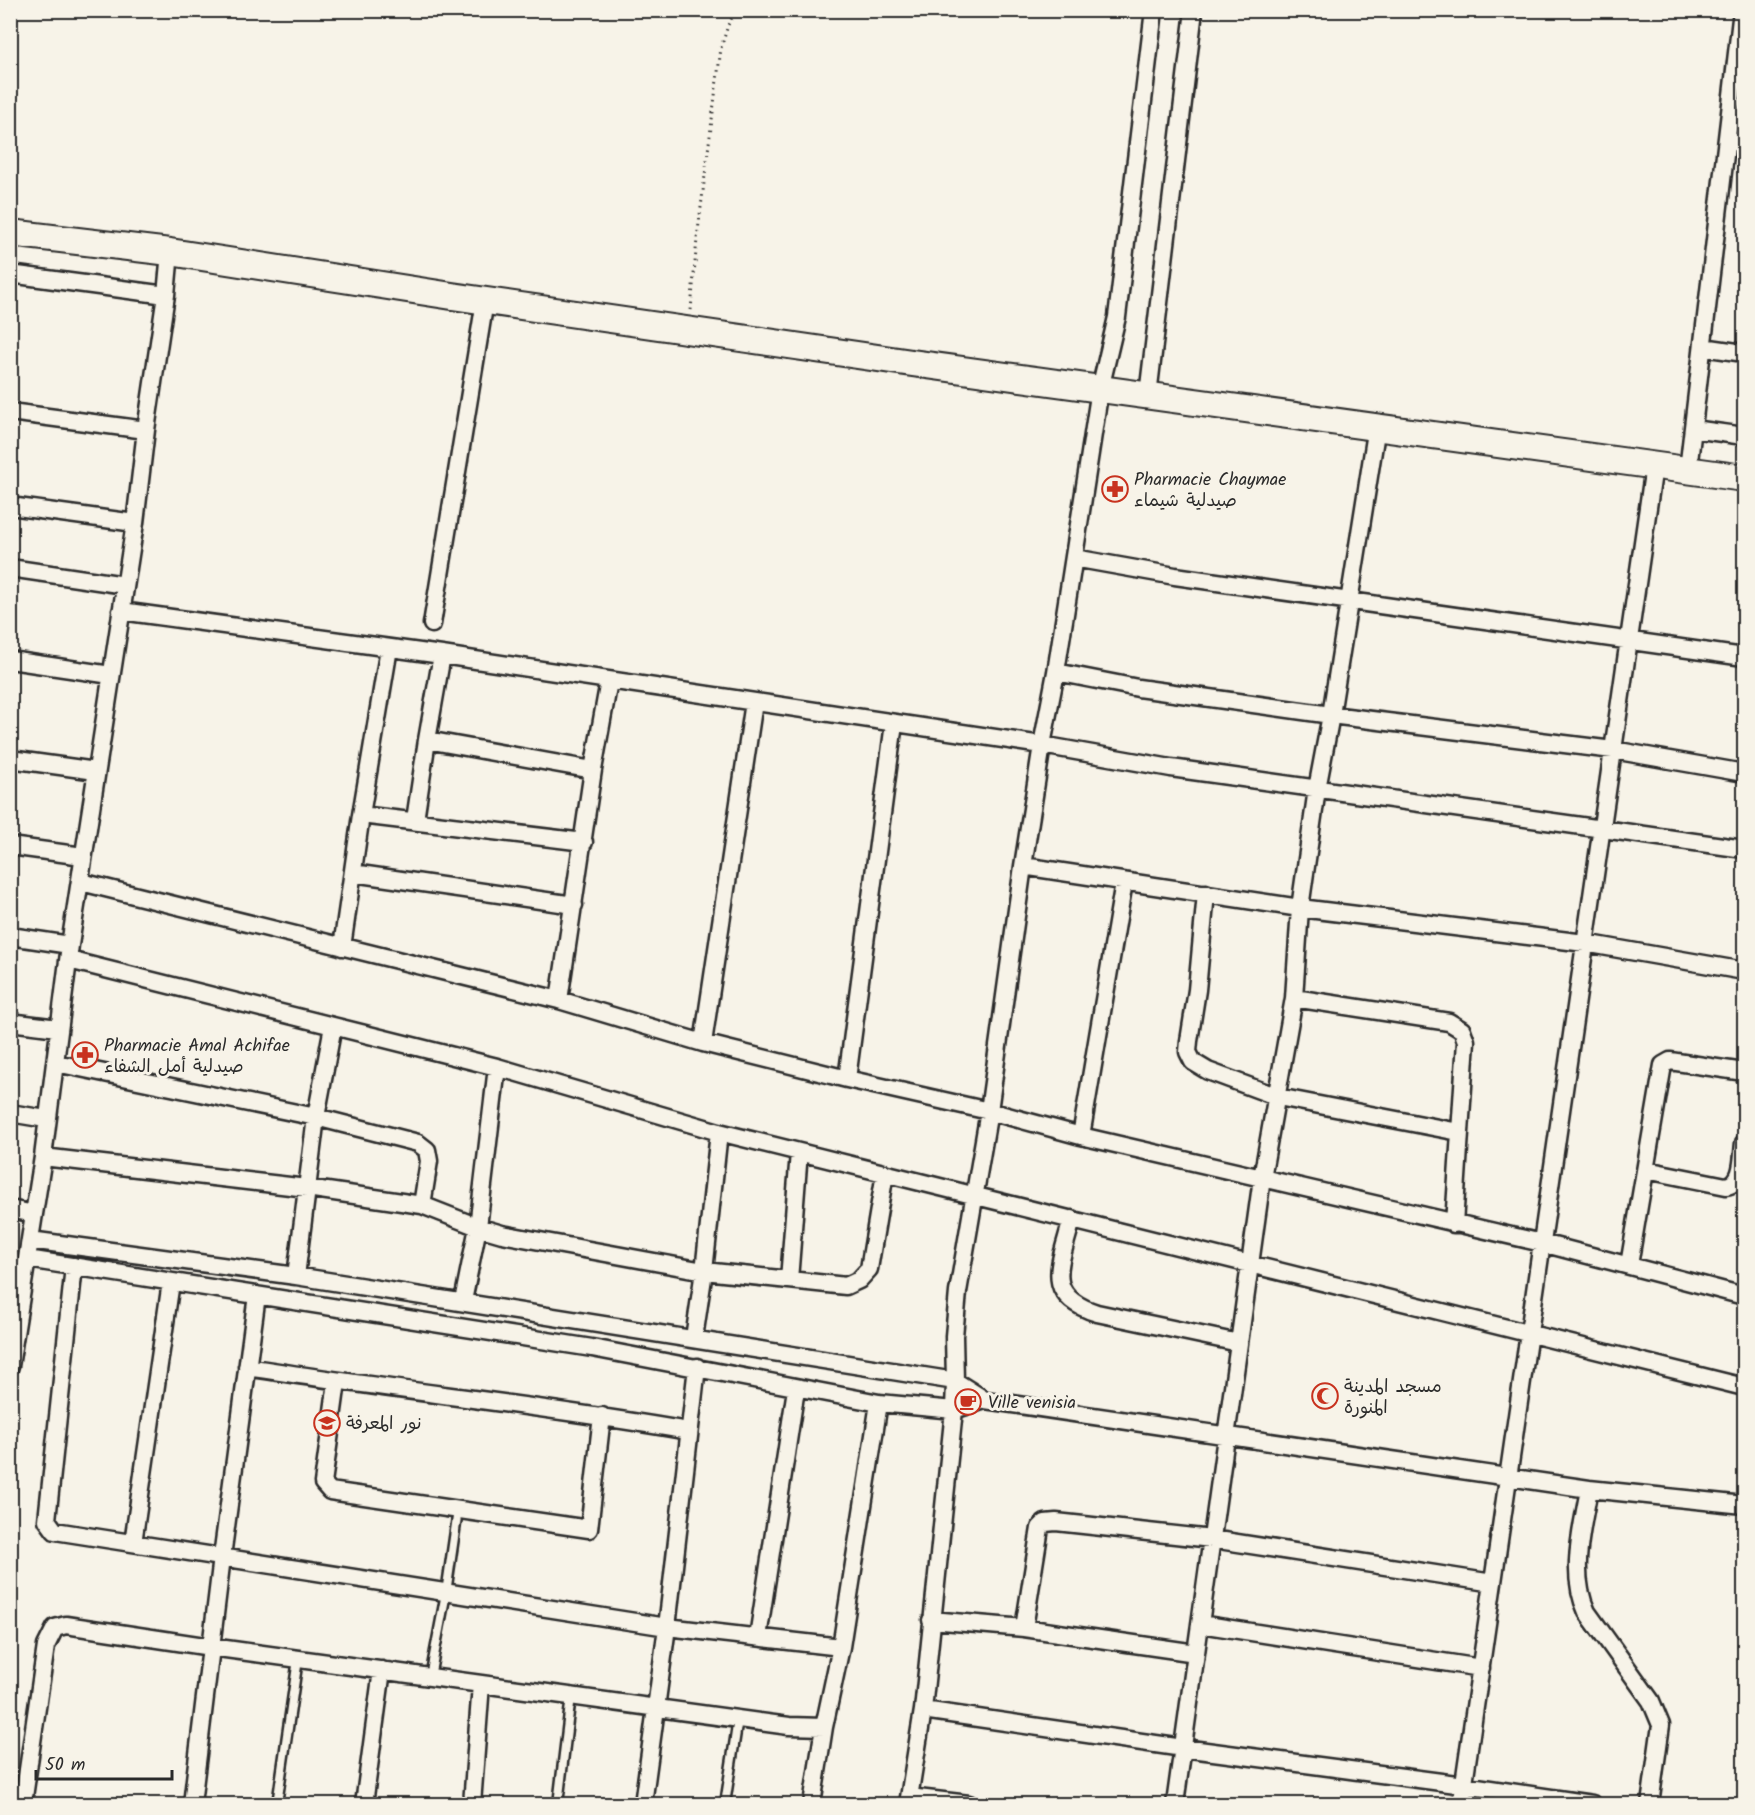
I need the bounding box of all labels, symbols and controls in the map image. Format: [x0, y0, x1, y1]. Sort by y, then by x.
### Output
place label: Pharmacie Chaymae صيدلية شيماء [1134, 466, 1286, 516]
pharmacy icon: Pharmacie Chaymae صيدلية شيماء [1100, 474, 1130, 504]
place label: Pharmacie Amal Achifae صيدلية أمل الشفاء [104, 1032, 290, 1082]
pharmacy icon: Pharmacie Amal Achifae صيدلية أمل الشفاء [70, 1040, 100, 1070]
place label: مسجد المدينة المنورة [1344, 1373, 1442, 1423]
mosque icon: مسجد المدينة المنورة [1310, 1381, 1340, 1411]
cafe icon: Ville venisia [953, 1387, 983, 1417]
place label: Ville venisia [988, 1389, 1076, 1418]
school or university icon: نور المعرفة [312, 1408, 342, 1438]
place label: نور المعرفة [346, 1410, 422, 1439]
scale bar [36, 1743, 172, 1781]
text: 50 m [45, 1751, 85, 1780]

